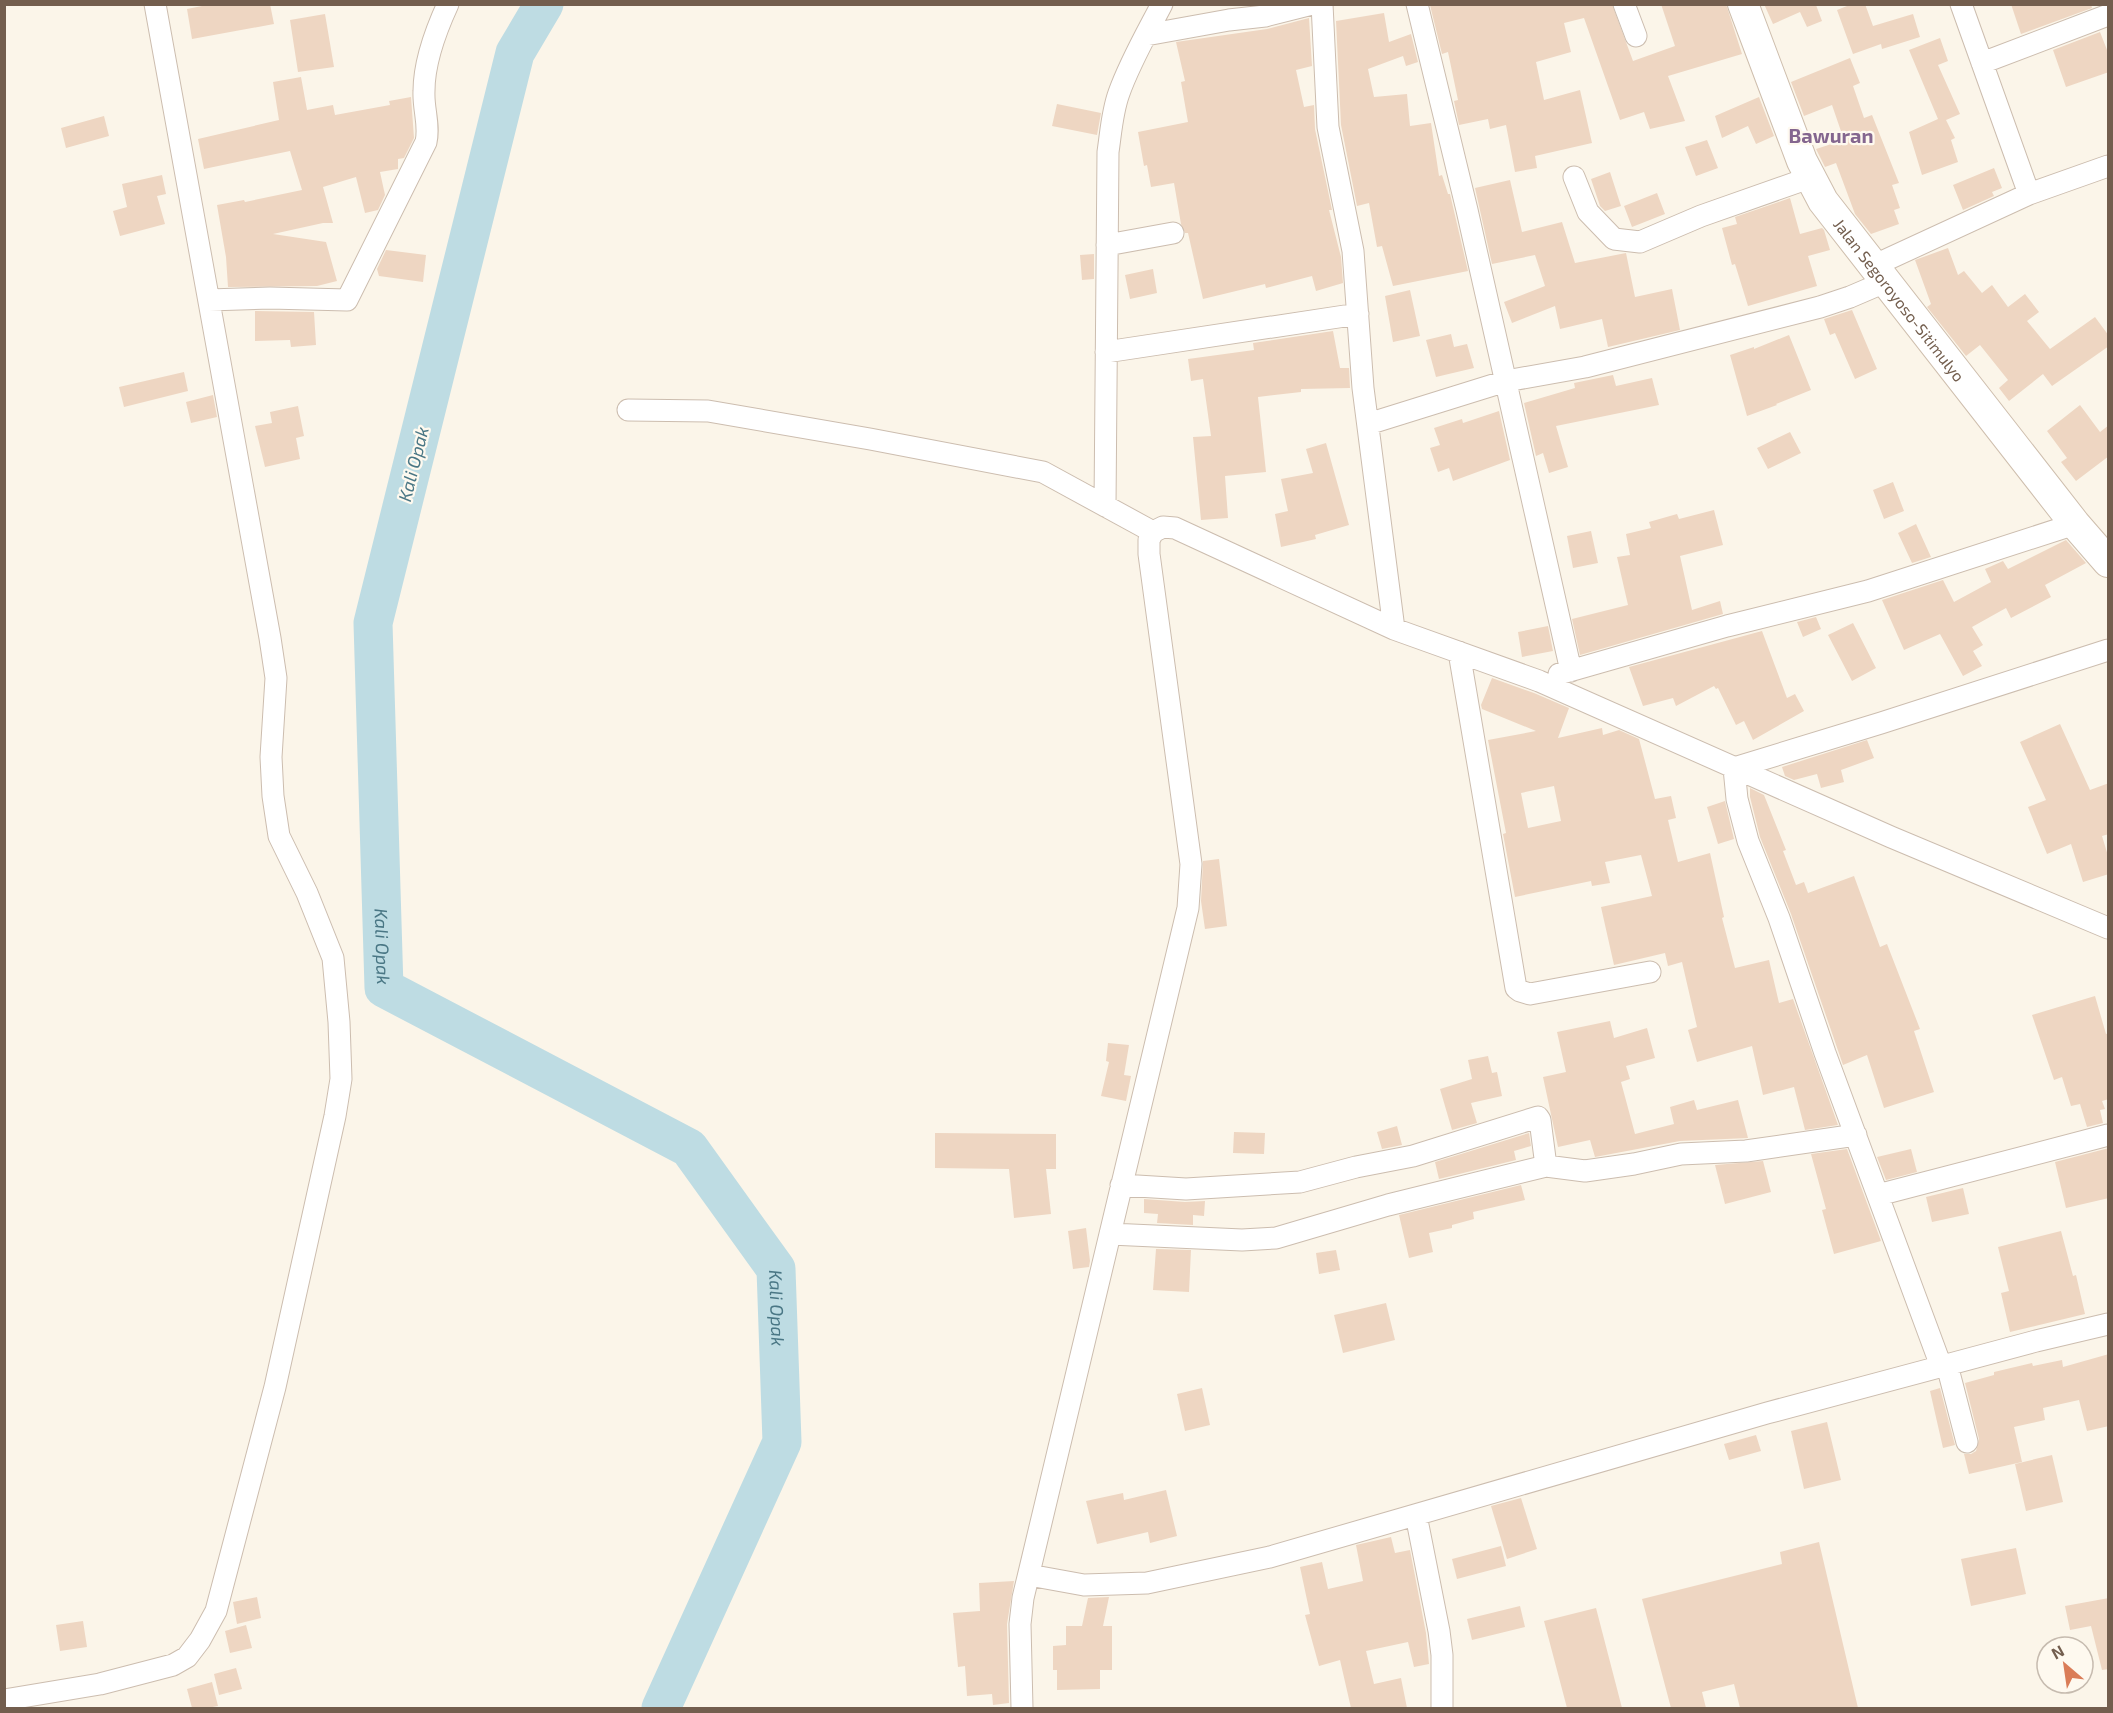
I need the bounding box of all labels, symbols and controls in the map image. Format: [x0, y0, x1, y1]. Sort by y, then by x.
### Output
district label: Bawuran [1789, 123, 1873, 147]
street label: Jalan Segoroyoso-Sitimulyo [1831, 214, 1969, 385]
water label: Kali Opak [393, 424, 433, 504]
water label: Kali Opak [371, 908, 395, 985]
water label: Kali Opak [765, 1269, 790, 1347]
north arrow [2035, 1635, 2095, 1695]
text: N [2048, 1640, 2067, 1663]

